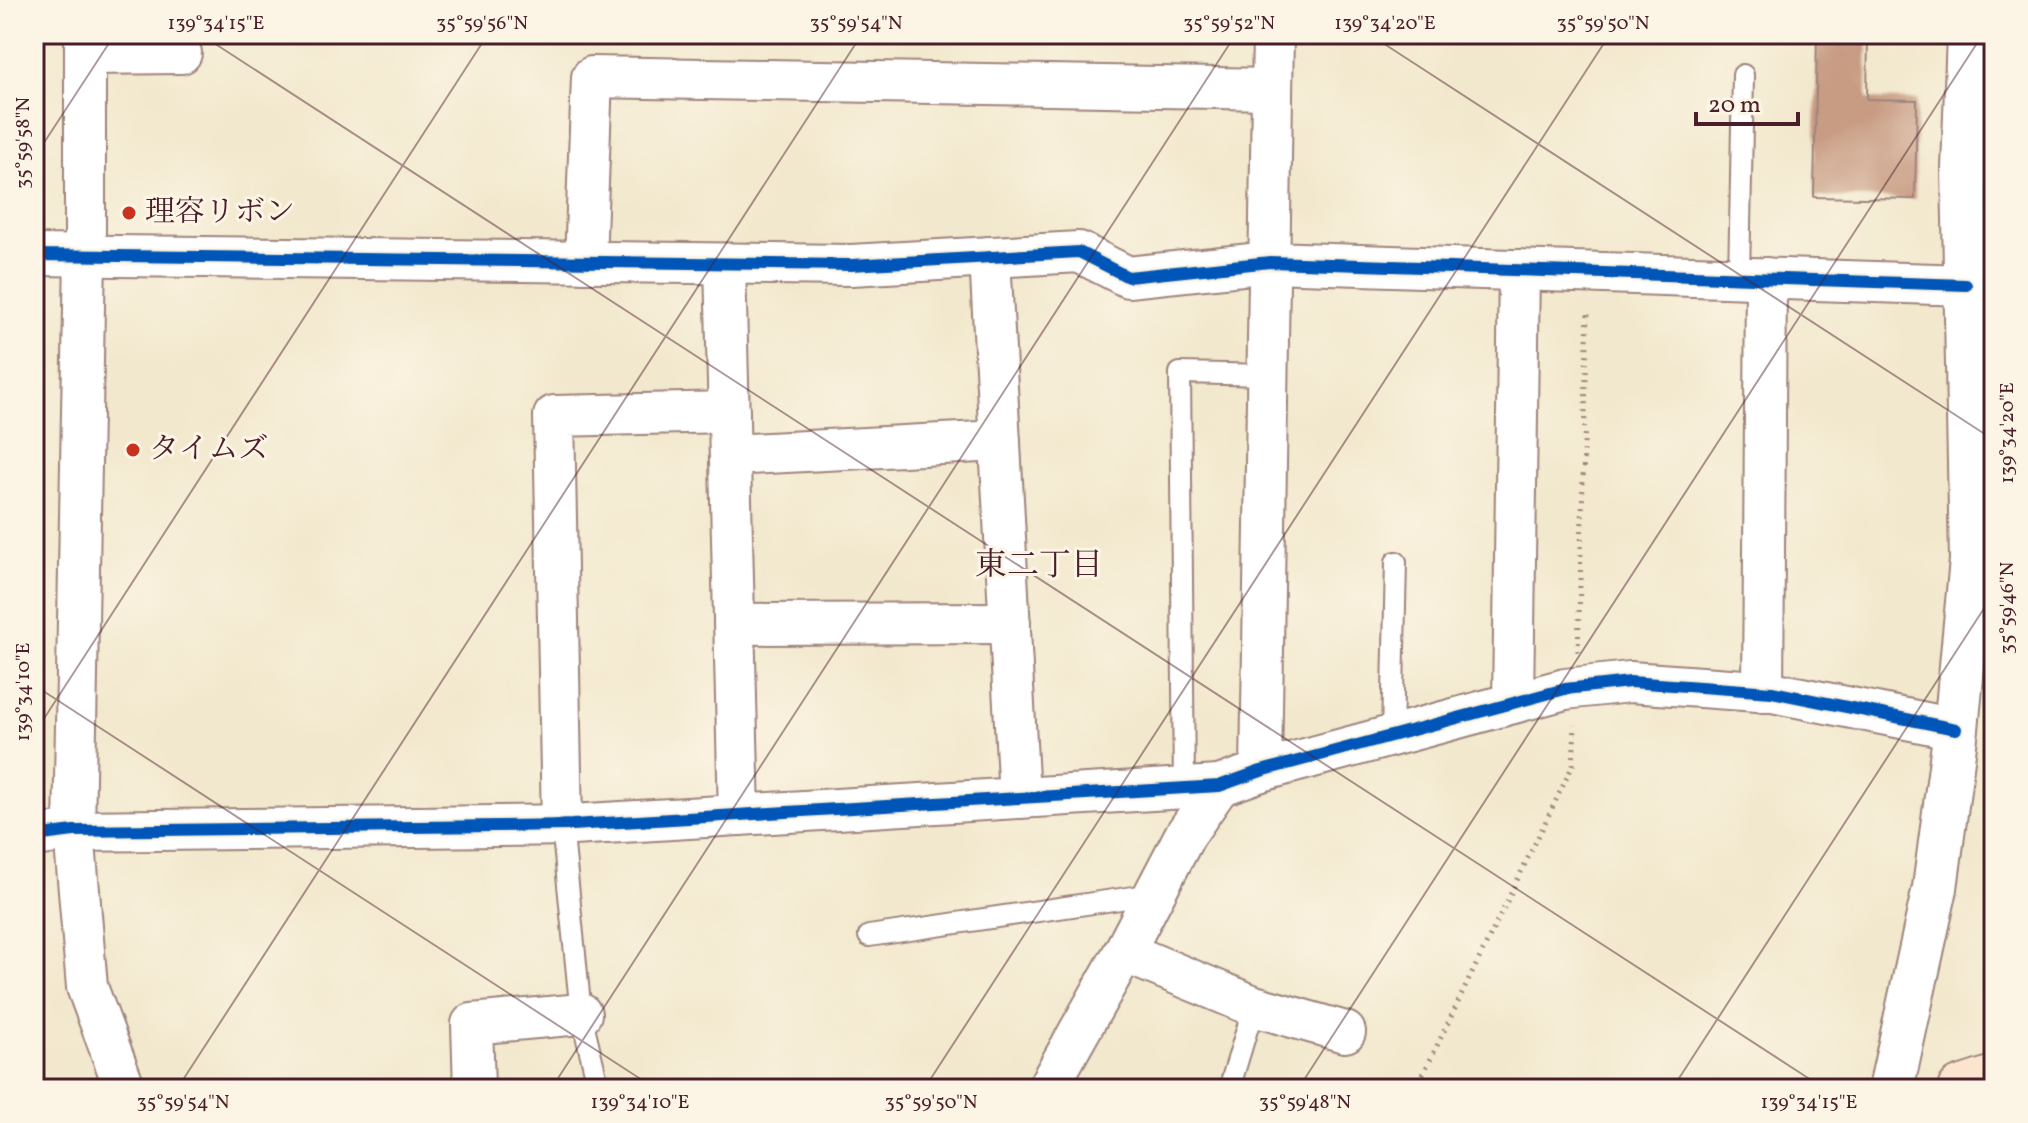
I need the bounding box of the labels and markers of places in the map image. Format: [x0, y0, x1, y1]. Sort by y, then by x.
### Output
place label: 理容リボン [145, 192, 295, 234]
marker: 理容リボン [120, 204, 138, 222]
place label: タイムズ [149, 429, 268, 471]
marker: タイムズ [124, 441, 142, 459]

